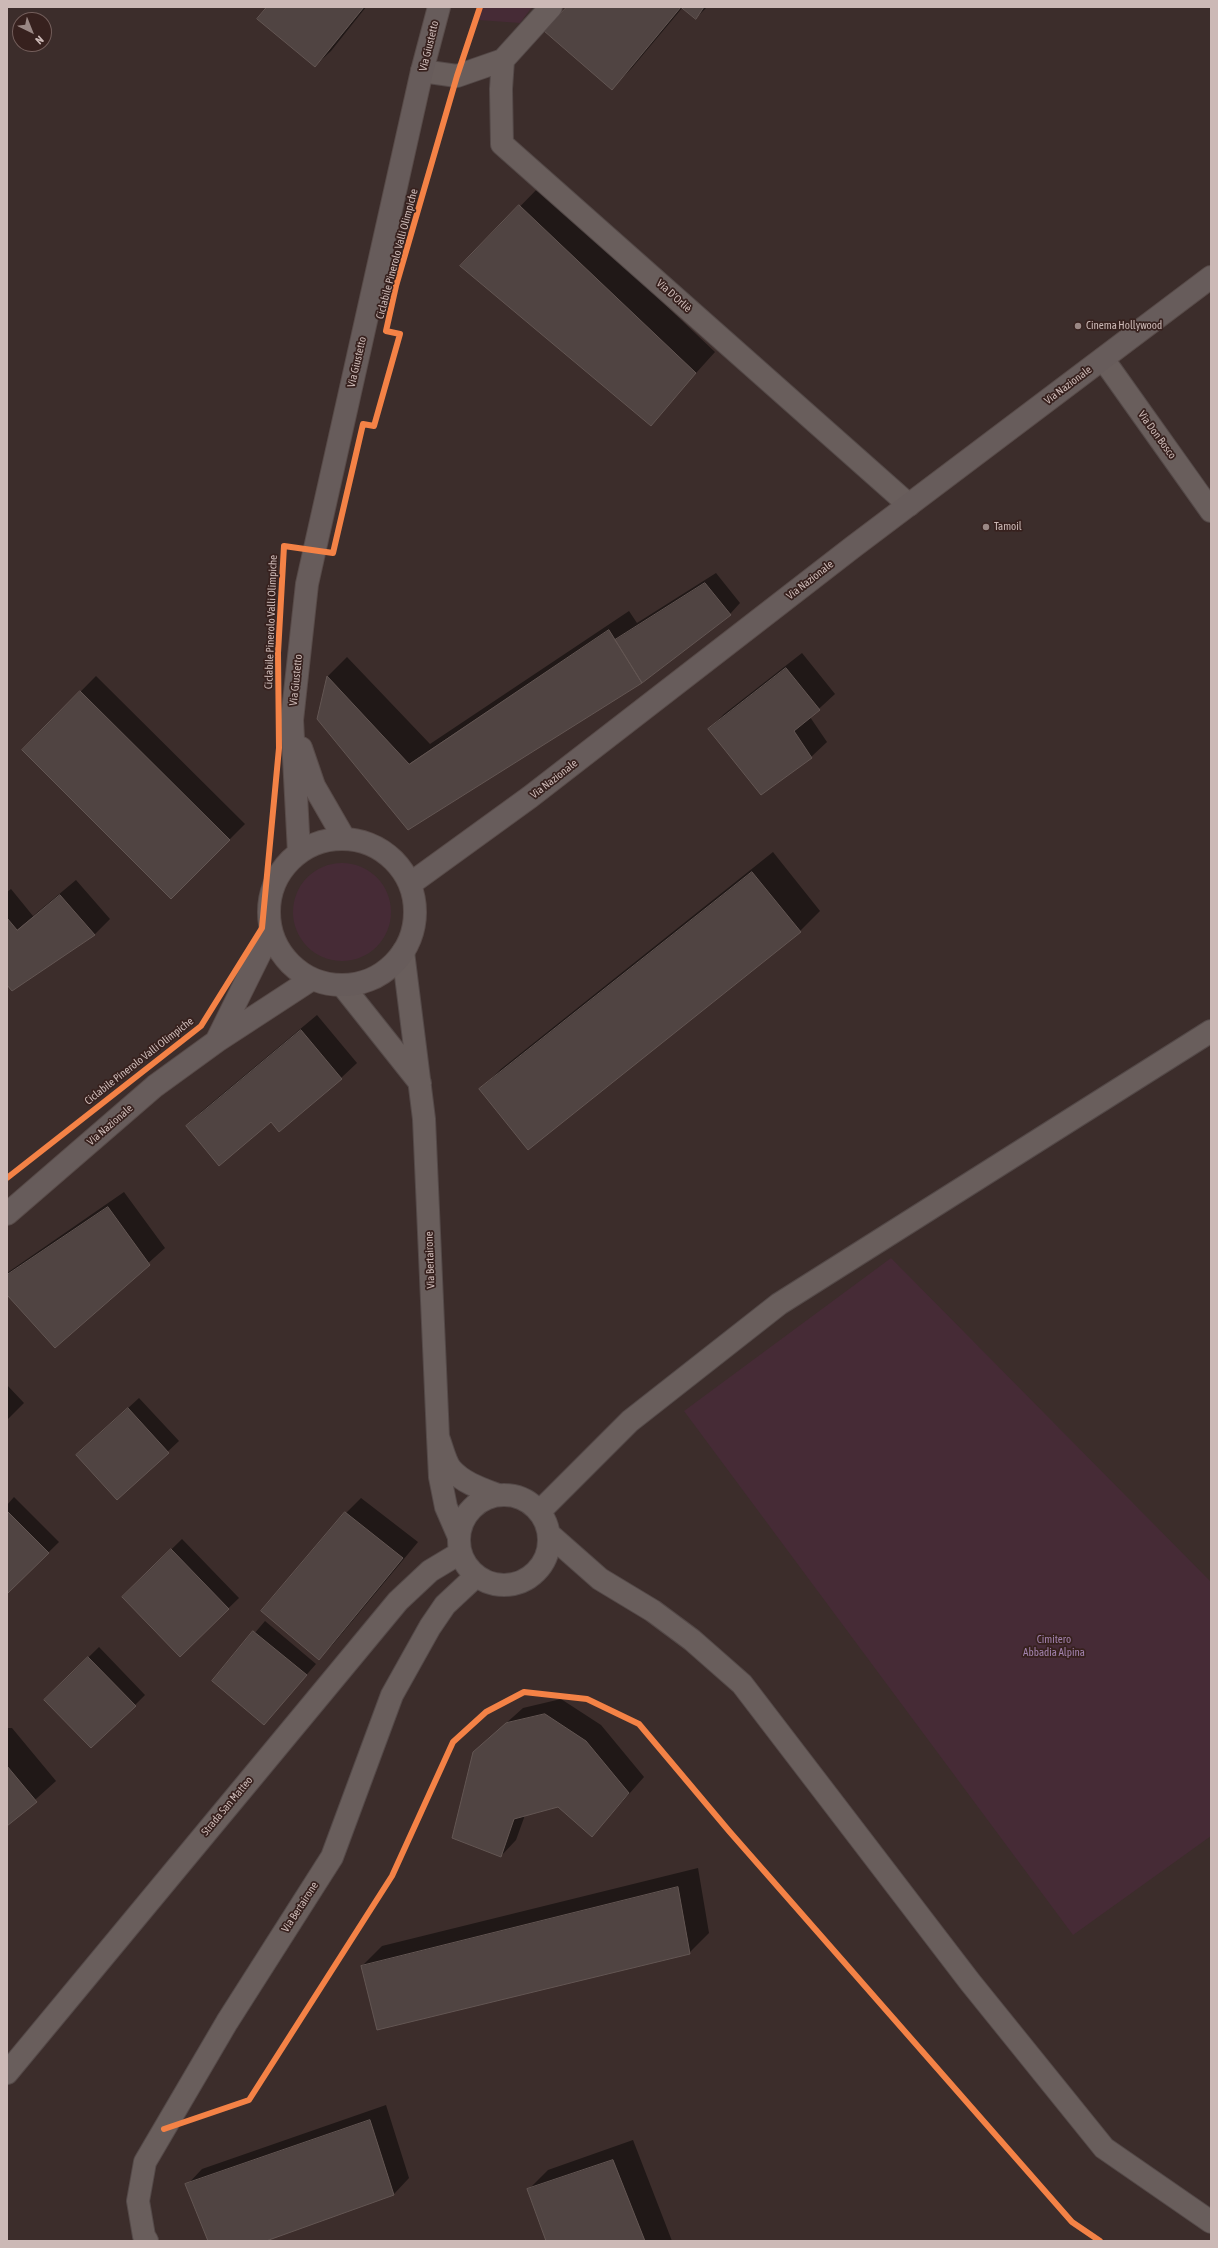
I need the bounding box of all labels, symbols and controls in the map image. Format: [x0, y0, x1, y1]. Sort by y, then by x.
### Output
north arrow [12, 12, 52, 52]
street label: Via Giustetto [416, 19, 442, 73]
text: N [33, 33, 46, 47]
street label: Ciclabile Pinerolo Valli Olimpiche [373, 187, 421, 321]
street label: Via D'Orliè [654, 277, 694, 315]
place label: Cinema Hollywood [1086, 319, 1162, 333]
marker: Cinema Hollywood [1073, 321, 1083, 331]
street label: Via Giustetto [345, 335, 369, 389]
street label: Via Nazionale [1042, 363, 1094, 407]
street label: Via Don Bosco [1135, 408, 1179, 462]
place label: Tamoil [994, 520, 1022, 534]
marker: Tamoil [981, 522, 991, 532]
street label: Ciclabile Pinerolo Valli Olimpiche [262, 555, 280, 689]
street label: Via Nazionale [784, 558, 836, 602]
street label: Via Giustetto [287, 654, 305, 706]
street label: Via Nazionale [528, 757, 580, 801]
street label: Ciclabile Pinerolo Valli Olimpiche [82, 1014, 196, 1108]
street label: Via Nazionale [85, 1102, 135, 1148]
street label: Via Bertairone [422, 1231, 438, 1289]
park label: Cimitero Abbadia Alpina [1023, 1633, 1085, 1659]
street label: Strada San Matteo [198, 1774, 256, 1838]
street label: Via Bertairone [279, 1879, 321, 1935]

